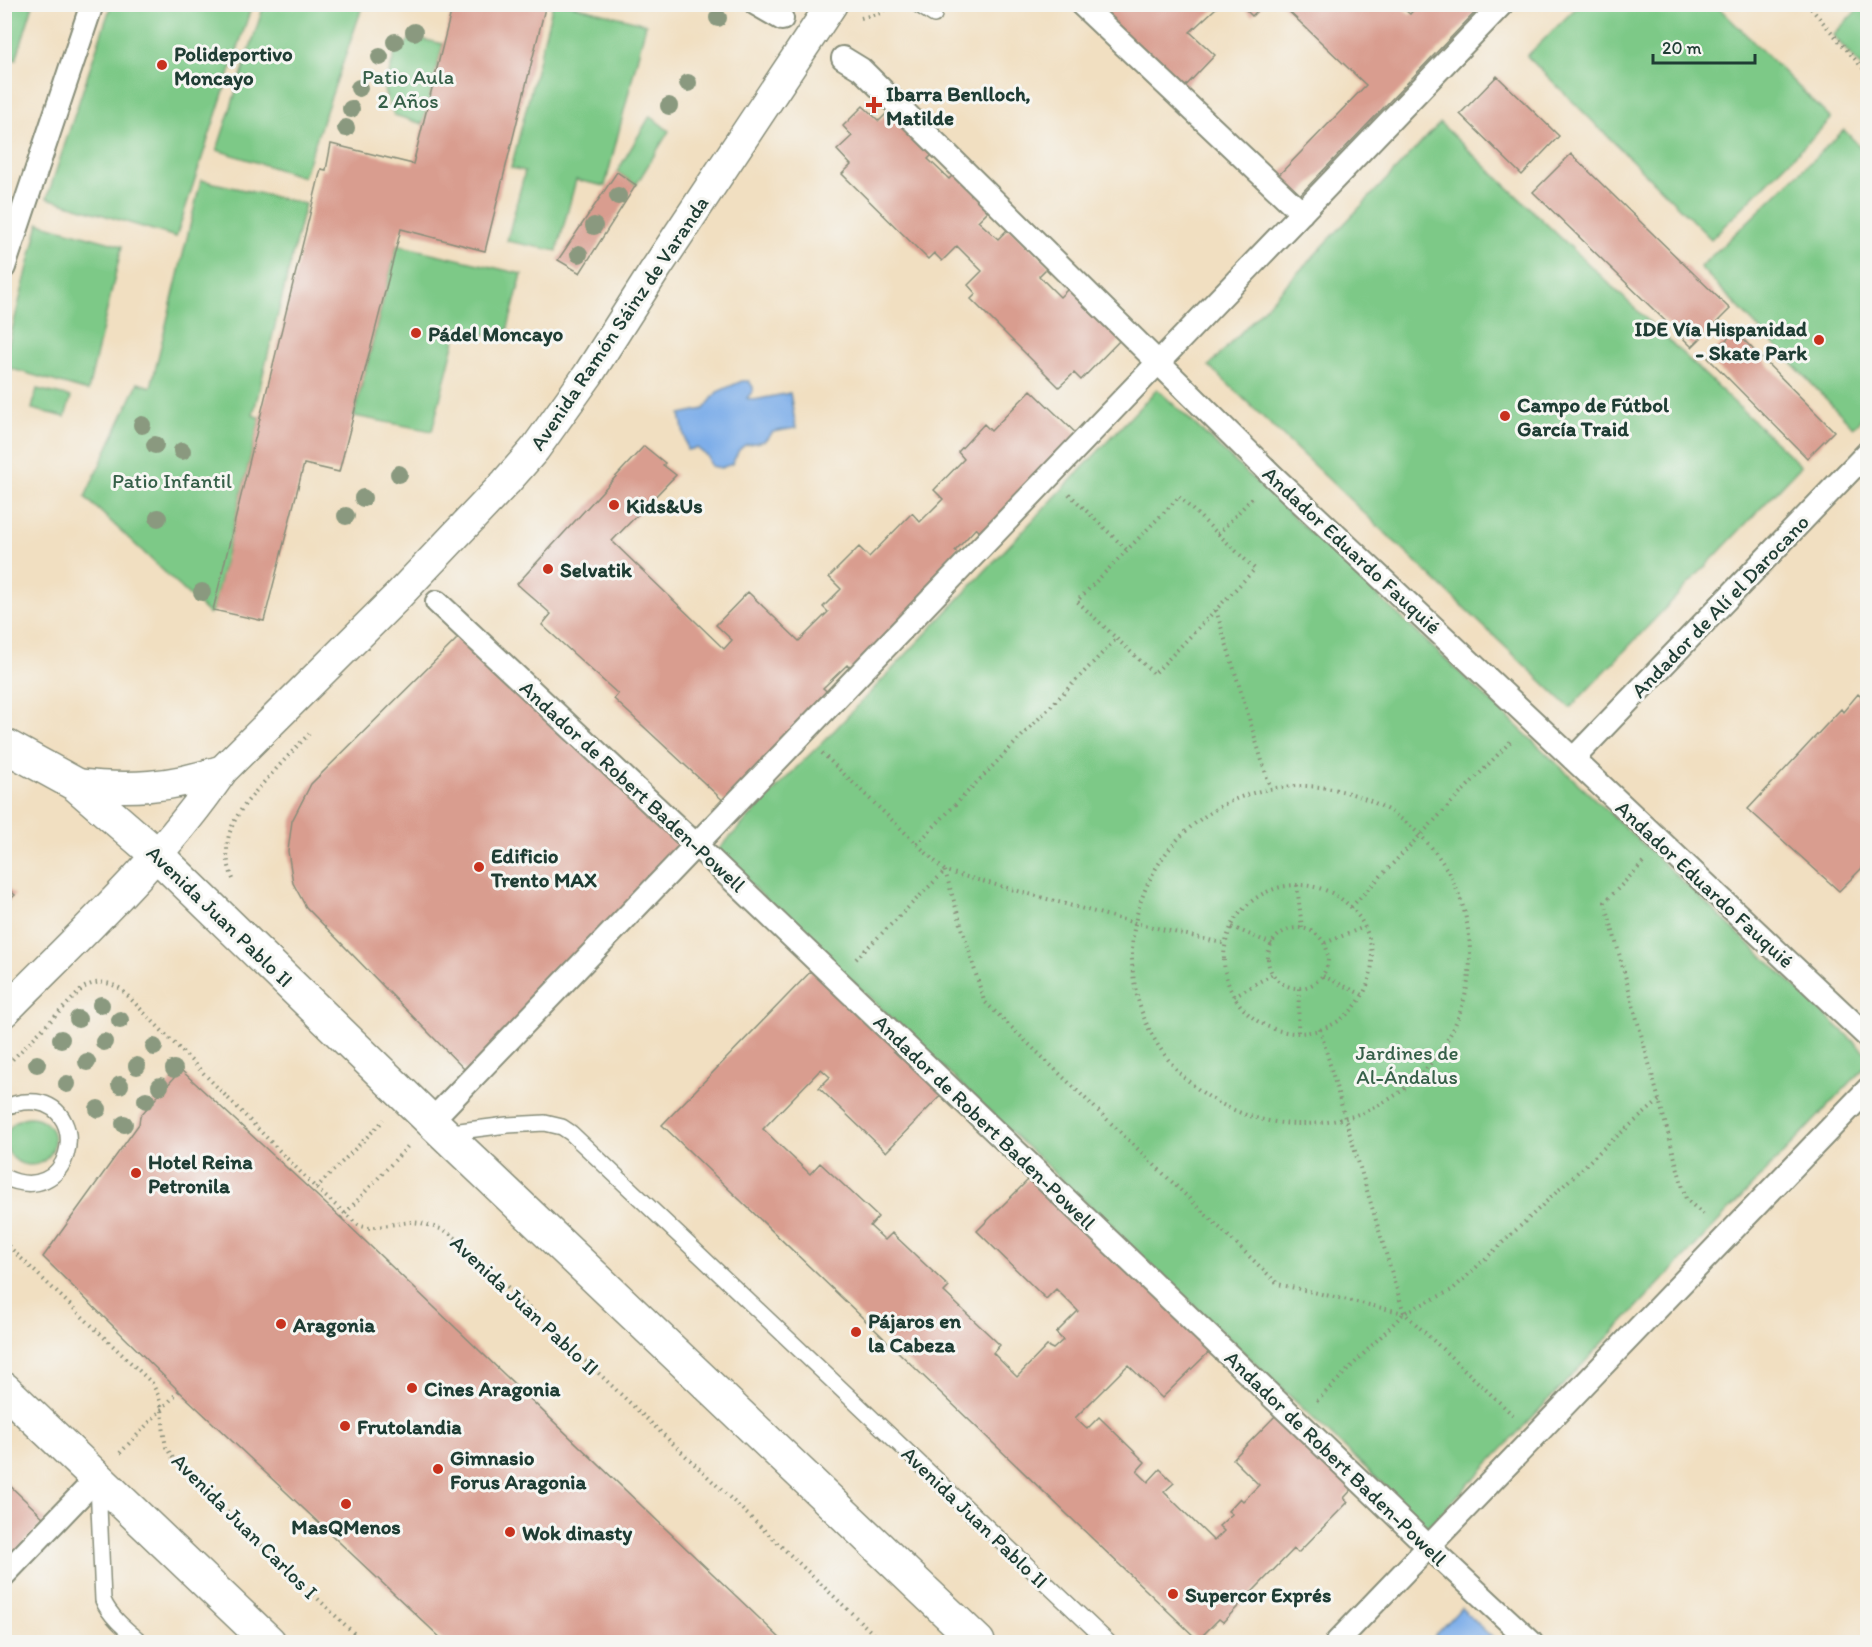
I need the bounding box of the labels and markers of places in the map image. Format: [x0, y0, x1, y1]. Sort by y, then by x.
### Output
place label: Polideportivo Moncayo [174, 41, 293, 91]
marker: Polideportivo Moncayo [155, 58, 169, 72]
place label: Ibarra Benlloch, Matilde [886, 81, 1031, 130]
marker: Ibarra Benlloch, Matilde [867, 98, 881, 112]
place label: IDE Vía Hispanidad - Skate Park [1634, 316, 1808, 365]
place label: Pádel Moncayo [428, 321, 564, 347]
marker: Pádel Moncayo [409, 326, 423, 340]
marker: IDE Vía Hispanidad - Skate Park [1812, 333, 1826, 347]
place label: Campo de Fútbol García Traid [1517, 392, 1670, 441]
marker: Campo de Fútbol García Traid [1498, 409, 1512, 423]
place label: Kids&Us [626, 493, 703, 518]
marker: Kids&Us [607, 498, 621, 512]
place label: Selvatik [560, 557, 633, 582]
marker: Selvatik [541, 562, 555, 576]
place label: Edificio Trento MAX [490, 843, 597, 892]
marker: Edificio Trento MAX [472, 860, 486, 874]
place label: Hotel Reina Petronila [148, 1149, 253, 1198]
marker: Hotel Reina Petronila [129, 1166, 143, 1180]
place label: Pájaros en la Cabeza [868, 1308, 961, 1357]
place label: Aragonia [292, 1312, 376, 1338]
marker: Aragonia [274, 1317, 288, 1331]
marker: Pájaros en la Cabeza [849, 1325, 863, 1339]
place label: Cines Aragonia [424, 1376, 562, 1402]
marker: Cines Aragonia [405, 1381, 419, 1395]
place label: Frutolandia [357, 1414, 462, 1439]
marker: Frutolandia [338, 1419, 352, 1433]
place label: Gimnasio Forus Aragonia [450, 1445, 587, 1495]
marker: Gimnasio Forus Aragonia [431, 1462, 445, 1476]
marker: MasQMenos [339, 1497, 353, 1511]
place label: MasQMenos [291, 1514, 401, 1539]
place label: Wok dinasty [522, 1520, 633, 1546]
marker: Wok dinasty [503, 1525, 517, 1539]
place label: Supercor Exprés [1185, 1582, 1331, 1608]
marker: Supercor Exprés [1166, 1587, 1180, 1601]

